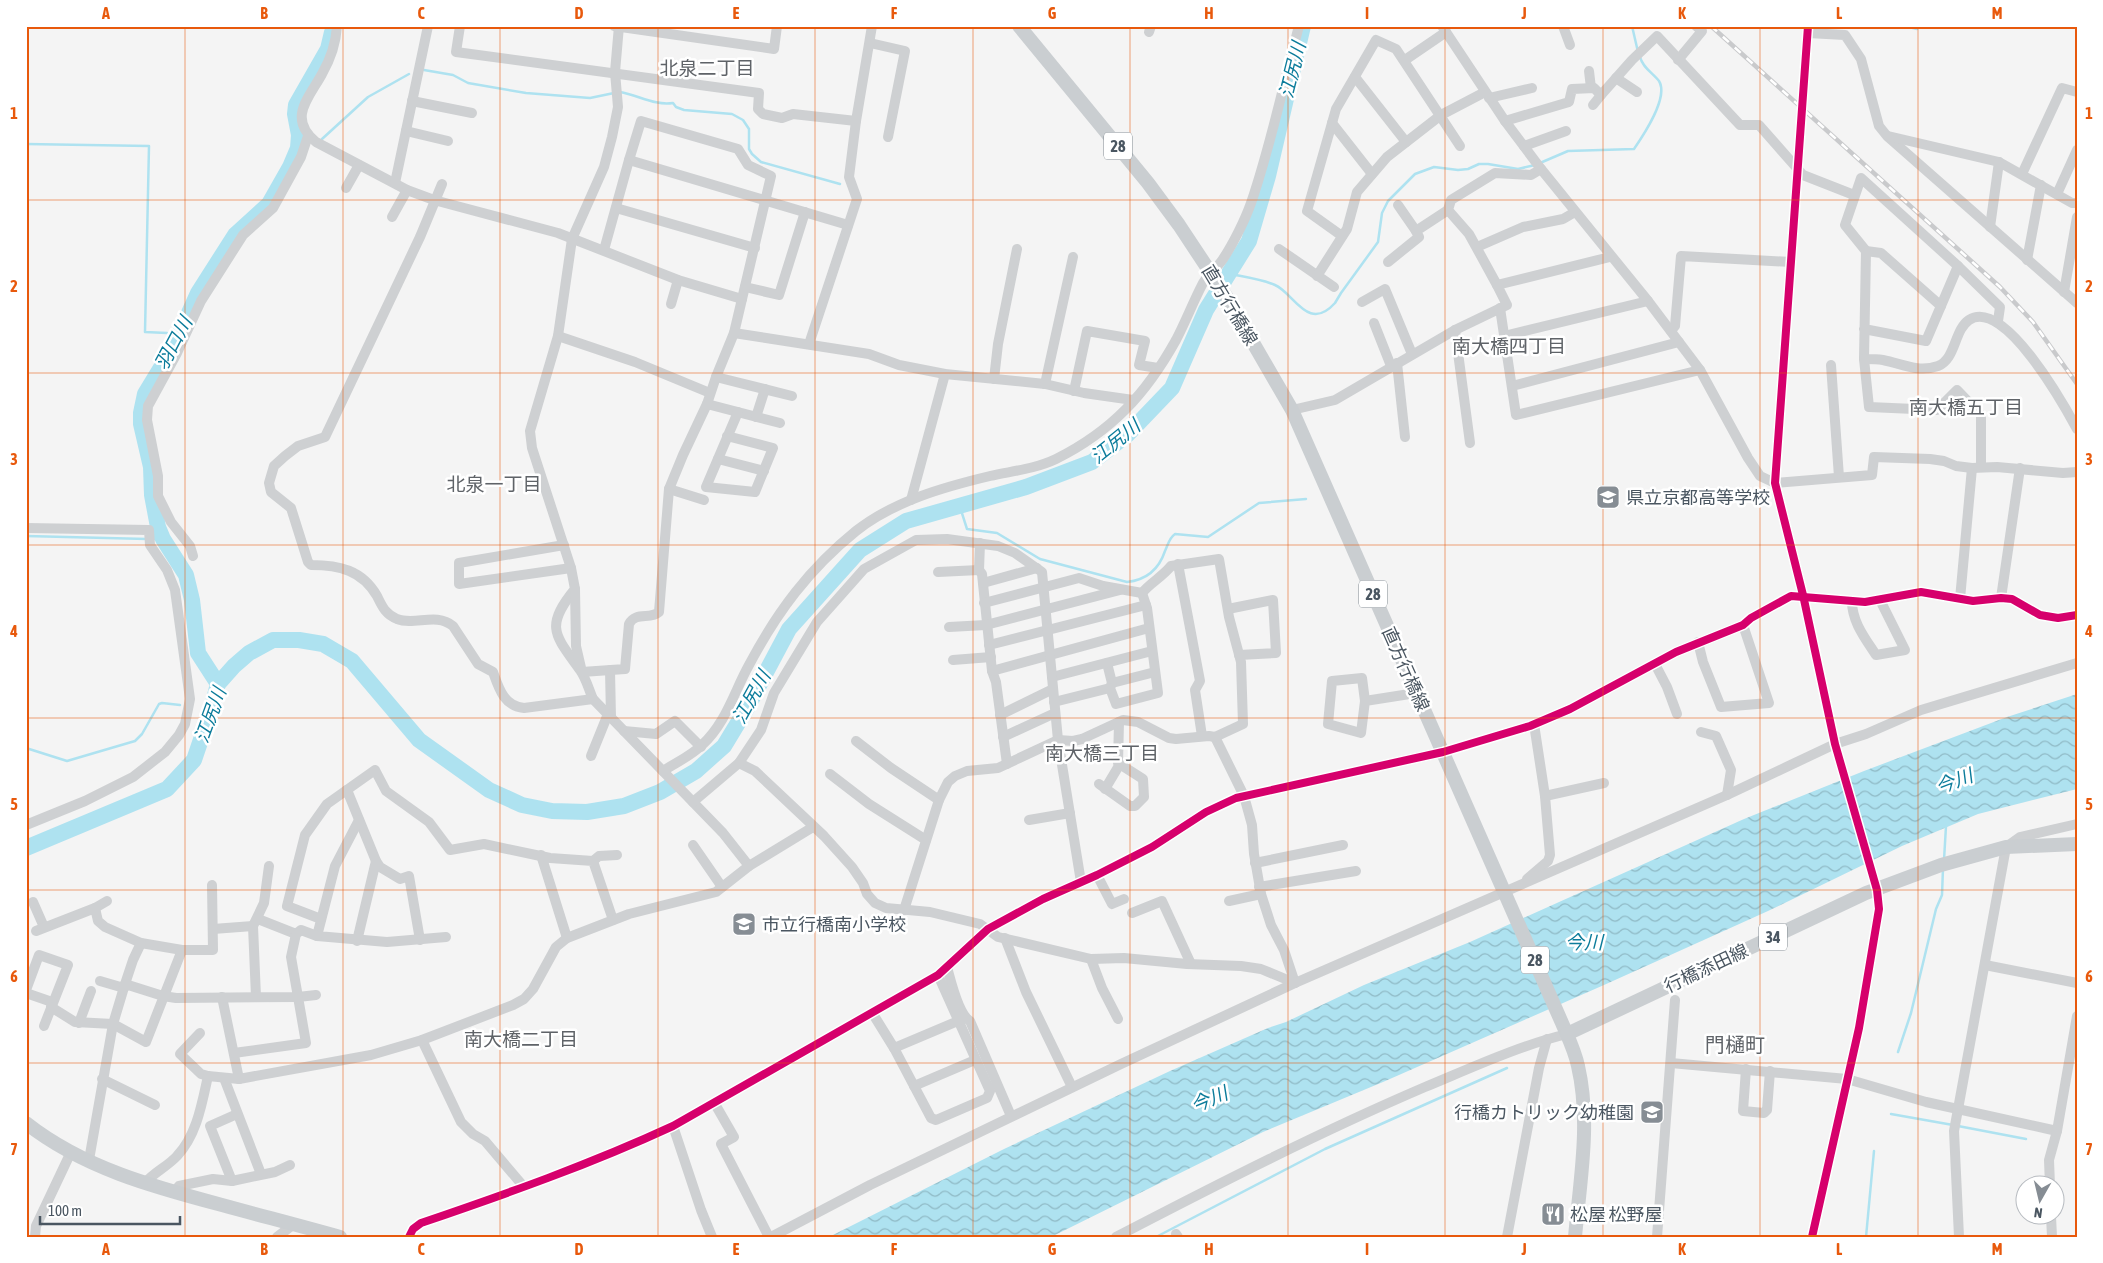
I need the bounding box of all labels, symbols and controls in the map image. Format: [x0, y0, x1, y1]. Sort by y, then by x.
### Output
text: A [101, 4, 110, 22]
text: B [260, 4, 268, 22]
text: C [417, 4, 425, 22]
text: D [575, 4, 584, 22]
text: E [733, 4, 740, 22]
text: F [891, 4, 898, 22]
text: G [1048, 4, 1057, 22]
text: H [1204, 4, 1214, 22]
text: I [1365, 4, 1369, 22]
text: J [1520, 4, 1527, 22]
text: K [1678, 4, 1686, 22]
text: L [1836, 4, 1843, 22]
text: M [1992, 4, 2002, 22]
water label: 江尻川 [1274, 38, 1310, 100]
district label: 北泉二丁目 [659, 57, 755, 79]
text: 1 [10, 104, 18, 122]
text: 1 [2085, 104, 2093, 122]
road number: 28 [1104, 132, 1132, 160]
street label: 直方行橋線 [1198, 261, 1262, 349]
text: 2 [10, 277, 18, 295]
text: 2 [2085, 277, 2093, 295]
water label: 羽口川 [150, 311, 197, 373]
district label: 南大橋四丁目 [1452, 335, 1566, 357]
district label: 南大橋五丁目 [1909, 396, 2023, 418]
water label: 江尻川 [1086, 413, 1146, 467]
text: 3 [10, 450, 18, 468]
text: 3 [2085, 450, 2093, 468]
district label: 北泉一丁目 [446, 473, 542, 495]
school or university icon: 県立京都高等学校 [1595, 484, 1621, 510]
place label: 県立京都高等学校 [1626, 487, 1770, 508]
road number: 28 [1359, 580, 1387, 608]
text: 4 [9, 622, 18, 640]
text: 4 [2084, 622, 2093, 640]
street label: 直方行橋線 [1378, 624, 1434, 714]
water label: 江尻川 [728, 665, 775, 727]
water label: 江尻川 [190, 683, 231, 746]
district label: 南大橋三丁目 [1045, 742, 1159, 764]
water label: 今川 [1932, 763, 1978, 798]
text: 5 [10, 795, 18, 813]
text: 5 [2085, 795, 2093, 813]
school or university icon: 市立行橋南小学校 [731, 911, 757, 937]
place label: 市立行橋南小学校 [762, 914, 906, 935]
road number: 34 [1759, 924, 1787, 950]
water label: 今川 [1565, 931, 1605, 953]
street label: 行橋添田線 [1661, 939, 1751, 997]
road number: 28 [1521, 946, 1549, 974]
text: 6 [10, 967, 18, 985]
text: 6 [2085, 967, 2093, 985]
district label: 南大橋二丁目 [464, 1028, 578, 1050]
district label: 門樋町 [1705, 1033, 1765, 1056]
water label: 今川 [1187, 1081, 1233, 1117]
school or university icon: 行橋カトリック幼稚園 [1639, 1099, 1665, 1125]
place label: 行橋カトリック幼稚園 [1454, 1102, 1634, 1123]
text: 7 [10, 1140, 18, 1158]
text: 7 [2085, 1140, 2093, 1158]
north arrow [2016, 1176, 2066, 1226]
scale bar [40, 1193, 180, 1225]
restaurant icon: 松屋 松野屋 [1540, 1201, 1566, 1227]
text: 100 m [48, 1202, 82, 1219]
place label: 松屋 松野屋 [1570, 1204, 1662, 1225]
text: N [2033, 1204, 2043, 1221]
text: A [101, 1240, 110, 1258]
text: B [260, 1240, 268, 1258]
text: C [417, 1240, 425, 1258]
text: D [575, 1240, 584, 1258]
text: E [733, 1240, 740, 1258]
text: F [891, 1240, 898, 1258]
text: G [1048, 1240, 1057, 1258]
text: H [1204, 1240, 1214, 1258]
text: I [1365, 1240, 1369, 1258]
text: J [1520, 1240, 1527, 1258]
text: K [1678, 1240, 1686, 1258]
text: L [1836, 1240, 1843, 1258]
text: M [1992, 1240, 2002, 1258]

